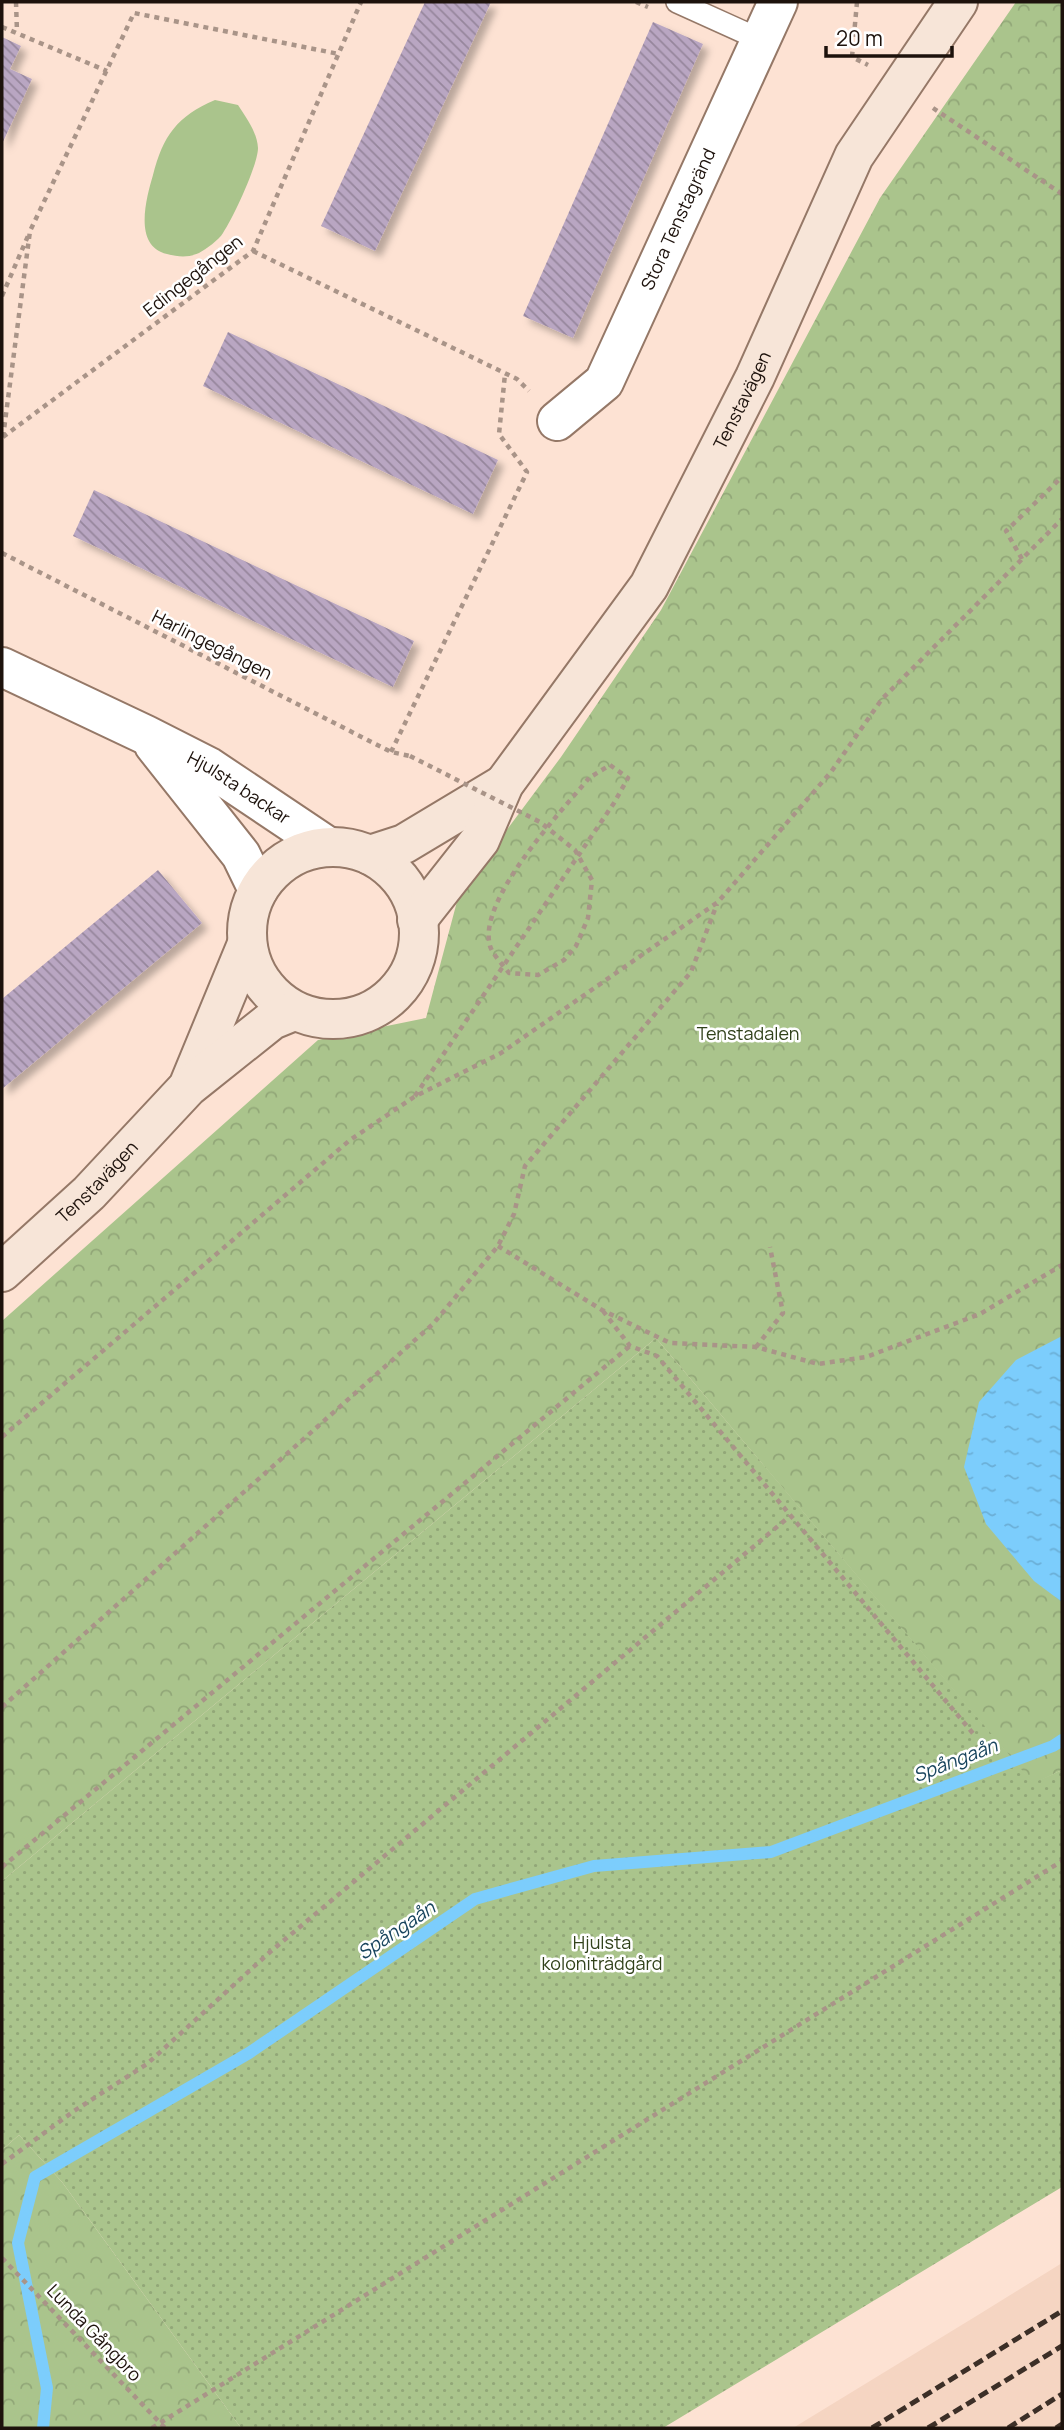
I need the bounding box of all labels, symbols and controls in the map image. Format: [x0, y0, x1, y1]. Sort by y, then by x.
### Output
scale bar [826, 14, 952, 58]
text: 20 m [836, 24, 883, 52]
street label: Stora Tenstagränd [635, 144, 720, 294]
street label: Edingegången [138, 229, 247, 322]
street label: Tenstavägen [707, 347, 776, 453]
street label: Harlingegången [148, 603, 277, 685]
street label: Hjulsta backar [184, 745, 296, 829]
park label: Tenstadalen [697, 1021, 799, 1045]
street label: Tenstavägen [51, 1135, 143, 1228]
water label: Spångaån [909, 1732, 1002, 1788]
water label: Spångaån [352, 1894, 441, 1966]
park label: Hjulsta koloniträdgård [542, 1930, 662, 1975]
street label: Lunda Gångbro [42, 2278, 147, 2386]

